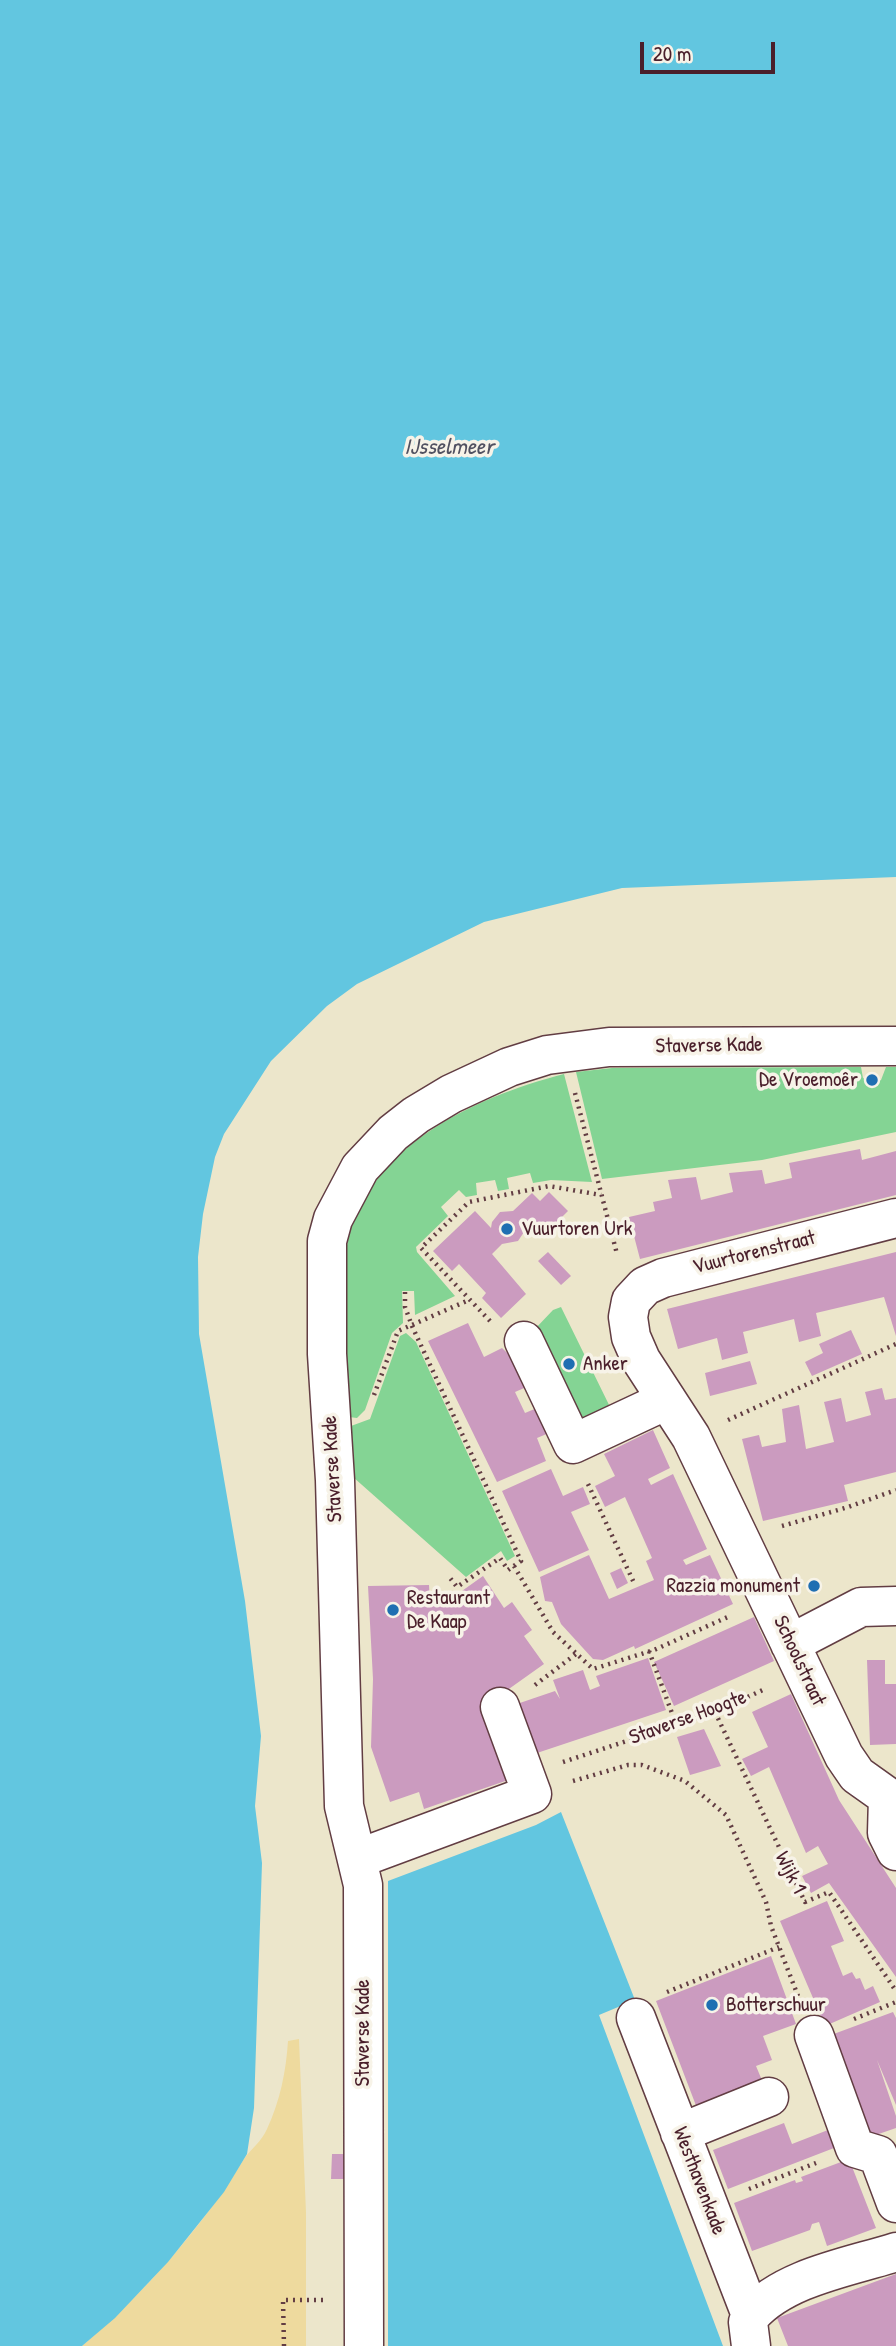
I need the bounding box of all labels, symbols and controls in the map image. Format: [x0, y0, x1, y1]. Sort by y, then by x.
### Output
scale bar [644, 28, 779, 72]
text: 20 m [653, 39, 691, 68]
water label: IJsselmeer [404, 434, 494, 462]
street label: Staverse Kade [655, 1032, 763, 1060]
place label: De Vroemoêr [759, 1067, 858, 1093]
marker: De Vroemoêr [864, 1072, 880, 1088]
place label: Vuurtoren Urk [521, 1216, 632, 1242]
marker: Vuurtoren Urk [499, 1221, 515, 1237]
street label: Vuurtorenstraat [690, 1226, 818, 1280]
place label: Anker [583, 1351, 628, 1377]
marker: Anker [561, 1356, 577, 1372]
street label: Staverse Kade [318, 1415, 348, 1523]
place label: Razzia monument [667, 1573, 800, 1599]
marker: Razzia monument [806, 1578, 822, 1594]
place label: Restaurant De Kaap [407, 1585, 490, 1635]
marker: Restaurant De Kaap [385, 1602, 401, 1618]
street label: Schoolstraat [767, 1612, 831, 1710]
street label: Staverse Hoogte [626, 1685, 750, 1751]
street label: Wijk 1 [769, 1848, 811, 1898]
street label: Staverse Kade [350, 1980, 376, 2086]
place label: Botterschuur [726, 1992, 826, 2018]
marker: Botterschuur [704, 1997, 720, 2013]
street label: Westhavenkade [667, 2124, 731, 2238]

